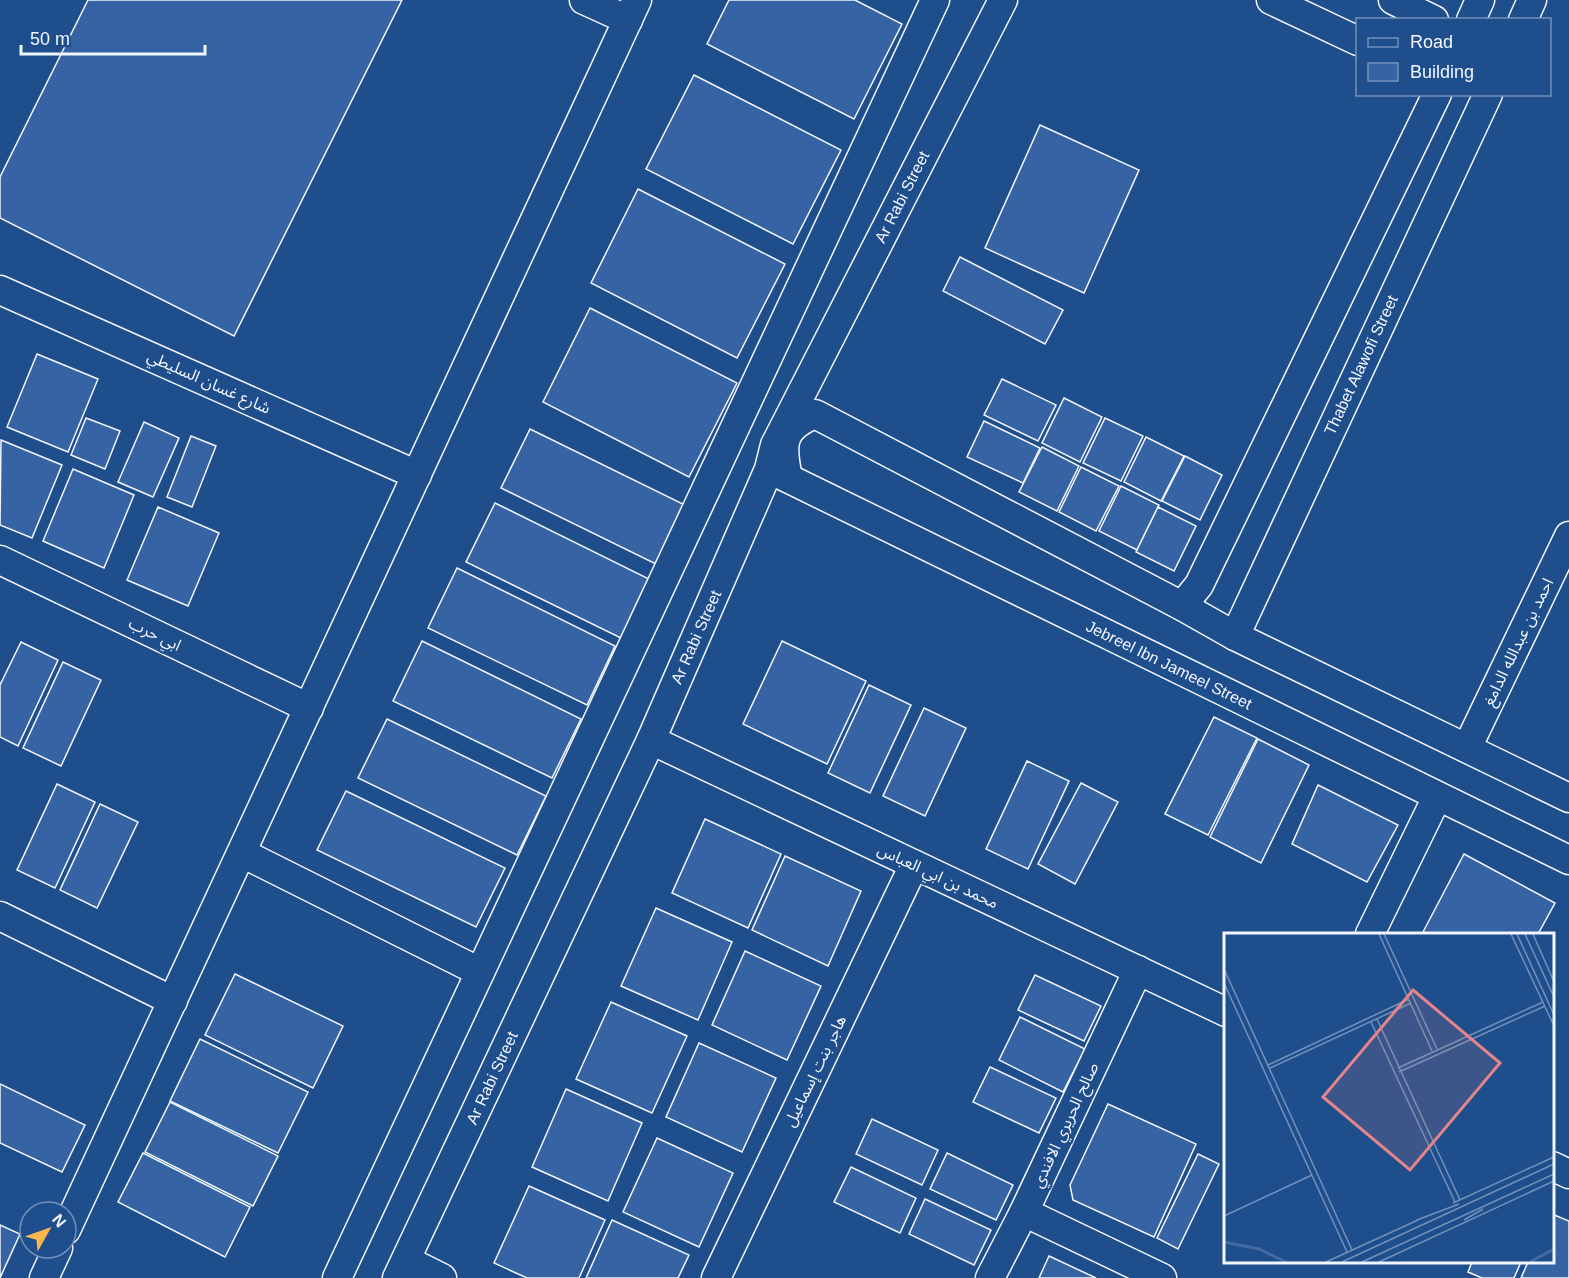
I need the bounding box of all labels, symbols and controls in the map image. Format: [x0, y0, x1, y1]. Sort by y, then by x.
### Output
scale bar [21, 18, 206, 56]
legend [1356, 18, 1551, 96]
text: 50 m [30, 29, 70, 49]
text: Road [1410, 32, 1453, 52]
text: Building [1410, 62, 1474, 82]
street label: Ar Rabi Street [872, 148, 933, 246]
street label: Thabet Alawofi Street [1321, 292, 1401, 438]
street label: شارع غسان السليطي [143, 347, 273, 420]
street label: احمد بن عبدالله الدامغ [1480, 575, 1560, 710]
street label: Ar Rabi Street [668, 587, 724, 686]
street label: ابي حرب [124, 614, 184, 657]
street label: Jebreel Ibn Jameel Street [1083, 617, 1255, 713]
street label: محمد بن ابي العباس [873, 841, 1001, 915]
inset map [1224, 933, 1554, 1263]
street label: هاجر بنت إسماعيل [781, 1013, 851, 1130]
street label: Ar Rabi Street [463, 1028, 521, 1127]
street label: صالح الحريري الافندي [1028, 1060, 1105, 1192]
north arrow [18, 1200, 78, 1260]
text: N [49, 1211, 69, 1231]

